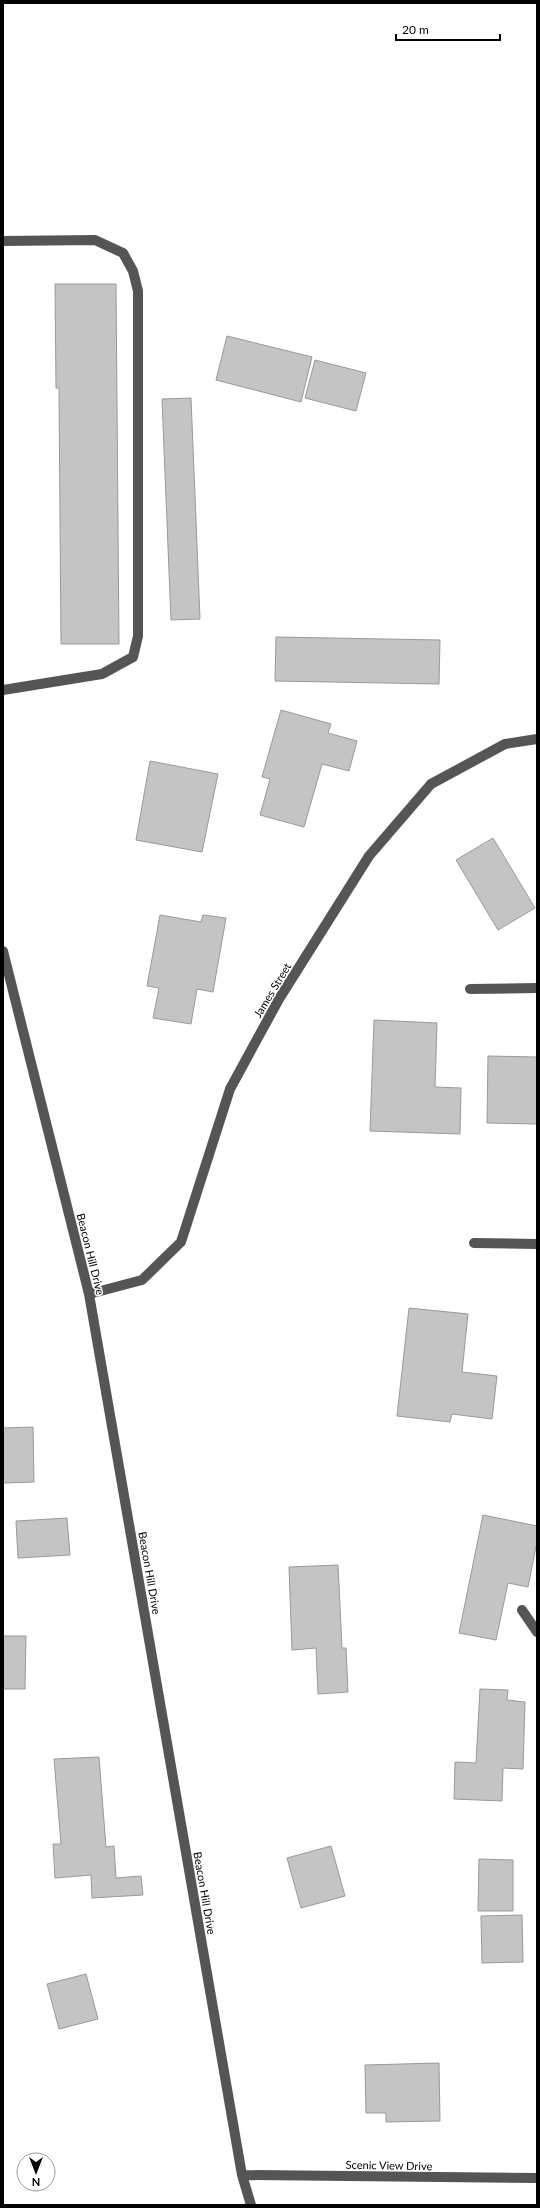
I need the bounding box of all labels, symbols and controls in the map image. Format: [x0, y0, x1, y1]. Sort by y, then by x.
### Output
scale bar [396, 16, 500, 42]
text: 20 m [402, 22, 429, 37]
street label: James Street [251, 960, 293, 1020]
street label: Beacon Hill Drive [75, 1212, 107, 1296]
street label: Beacon Hill Drive [136, 1531, 164, 1616]
street label: Beacon Hill Drive [191, 1851, 219, 1936]
north arrow [16, 2152, 56, 2192]
street label: Scenic View Drive [346, 2158, 433, 2172]
text: N [32, 2176, 40, 2189]

